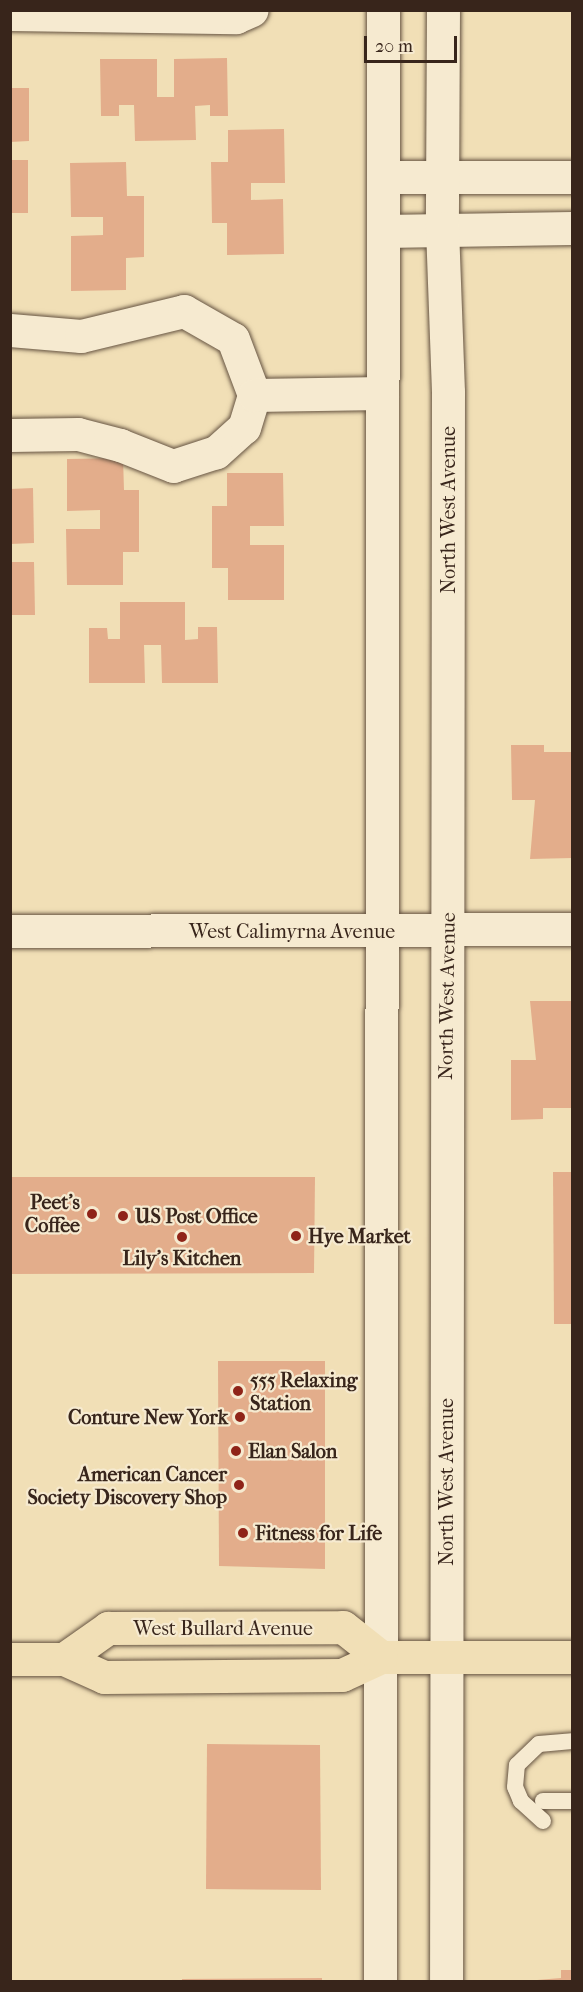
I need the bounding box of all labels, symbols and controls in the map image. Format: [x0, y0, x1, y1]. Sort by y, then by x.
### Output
scale bar [367, 24, 460, 62]
text: 20 m [375, 36, 413, 57]
street label: North West Avenue [436, 426, 460, 594]
street label: North West Avenue [434, 912, 460, 1080]
street label: West Calimyrna Avenue [189, 919, 395, 943]
place label: Peet's Coffee [25, 1190, 80, 1237]
place label: US Post Office [135, 1204, 258, 1228]
marker: Peet's Coffee [85, 1207, 99, 1221]
marker: US Post Office [116, 1209, 130, 1223]
place label: Hye Market [308, 1224, 411, 1248]
marker: Hye Market [289, 1229, 303, 1243]
marker: Lily's Kitchen [175, 1230, 189, 1244]
place label: Lily's Kitchen [123, 1246, 241, 1270]
place label: 555 Relaxing Station [250, 1368, 357, 1415]
marker: 555 Relaxing Station [231, 1384, 245, 1398]
street label: North West Avenue [434, 1398, 458, 1566]
place label: Conture New York [68, 1405, 228, 1429]
marker: Conture New York [233, 1410, 247, 1424]
place label: Elan Salon [248, 1439, 337, 1463]
marker: Elan Salon [229, 1444, 243, 1458]
place label: American Cancer Society Discovery Shop [27, 1462, 227, 1509]
marker: American Cancer Society Discovery Shop [232, 1478, 246, 1492]
place label: Fitness for Life [255, 1521, 382, 1545]
marker: Fitness for Life [236, 1526, 250, 1540]
street label: West Bullard Avenue [133, 1616, 313, 1640]

